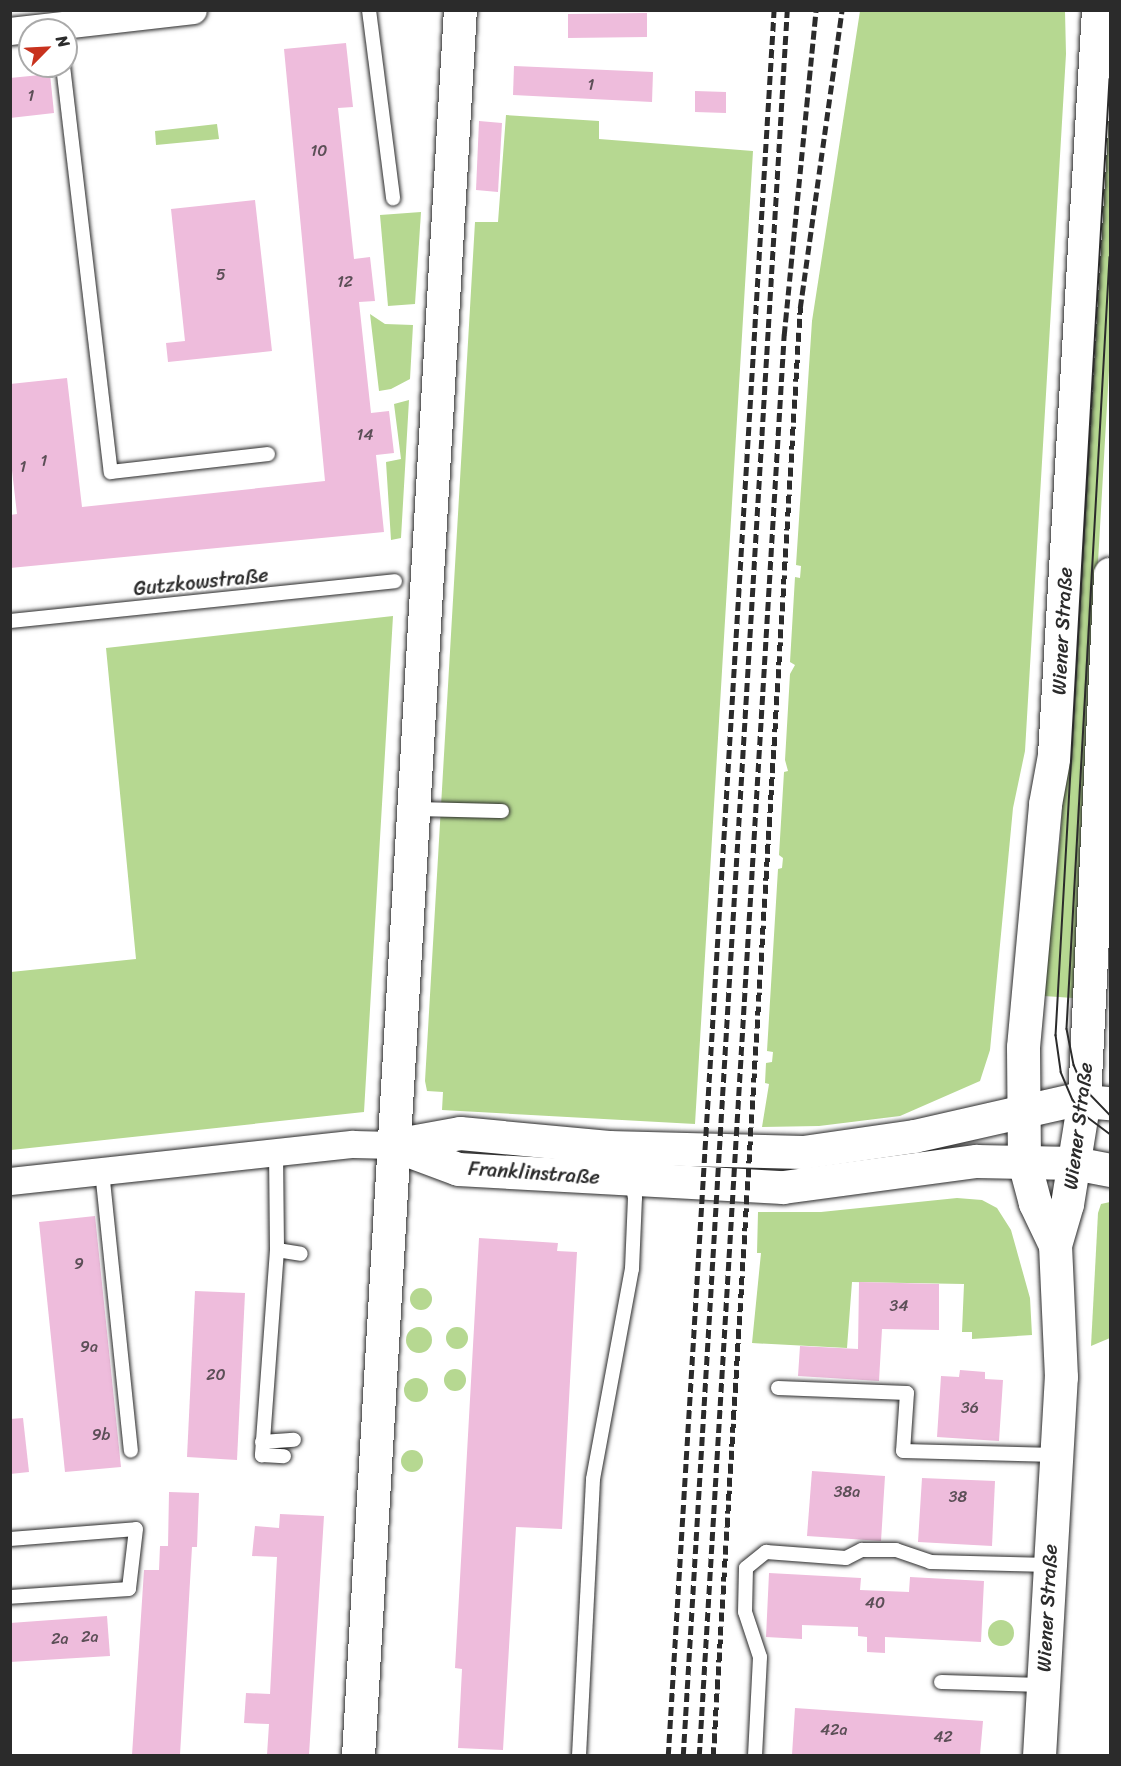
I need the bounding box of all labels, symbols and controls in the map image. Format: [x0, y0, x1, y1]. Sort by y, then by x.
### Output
north arrow [18, 18, 78, 78]
text: N [48, 30, 79, 52]
house number: 1 [588, 75, 594, 95]
house number: 1 [28, 86, 34, 106]
house number: 10 [311, 141, 327, 161]
house number: 5 [216, 265, 226, 285]
house number: 12 [337, 272, 353, 292]
house number: 14 [357, 425, 373, 445]
house number: 1 [41, 451, 47, 471]
house number: 1 [20, 457, 26, 477]
street label: Gutzkowstraße [132, 563, 270, 601]
street label: Wiener Straße [1047, 566, 1077, 696]
street label: Wiener Straße [1058, 1061, 1098, 1191]
street label: Franklinstraße [467, 1156, 601, 1190]
house number: 9 [74, 1254, 84, 1274]
house number: 34 [890, 1296, 908, 1316]
house number: 9a [80, 1337, 98, 1357]
house number: 20 [206, 1365, 226, 1385]
house number: 36 [961, 1398, 979, 1418]
house number: 9b [92, 1425, 110, 1445]
house number: 38a [834, 1482, 860, 1502]
house number: 38 [949, 1487, 967, 1507]
street label: Wiener Straße [1032, 1543, 1062, 1673]
house number: 40 [865, 1593, 885, 1613]
house number: 2a [81, 1627, 99, 1647]
house number: 2a [51, 1629, 69, 1649]
house number: 42a [820, 1720, 848, 1740]
house number: 42 [933, 1727, 953, 1747]

